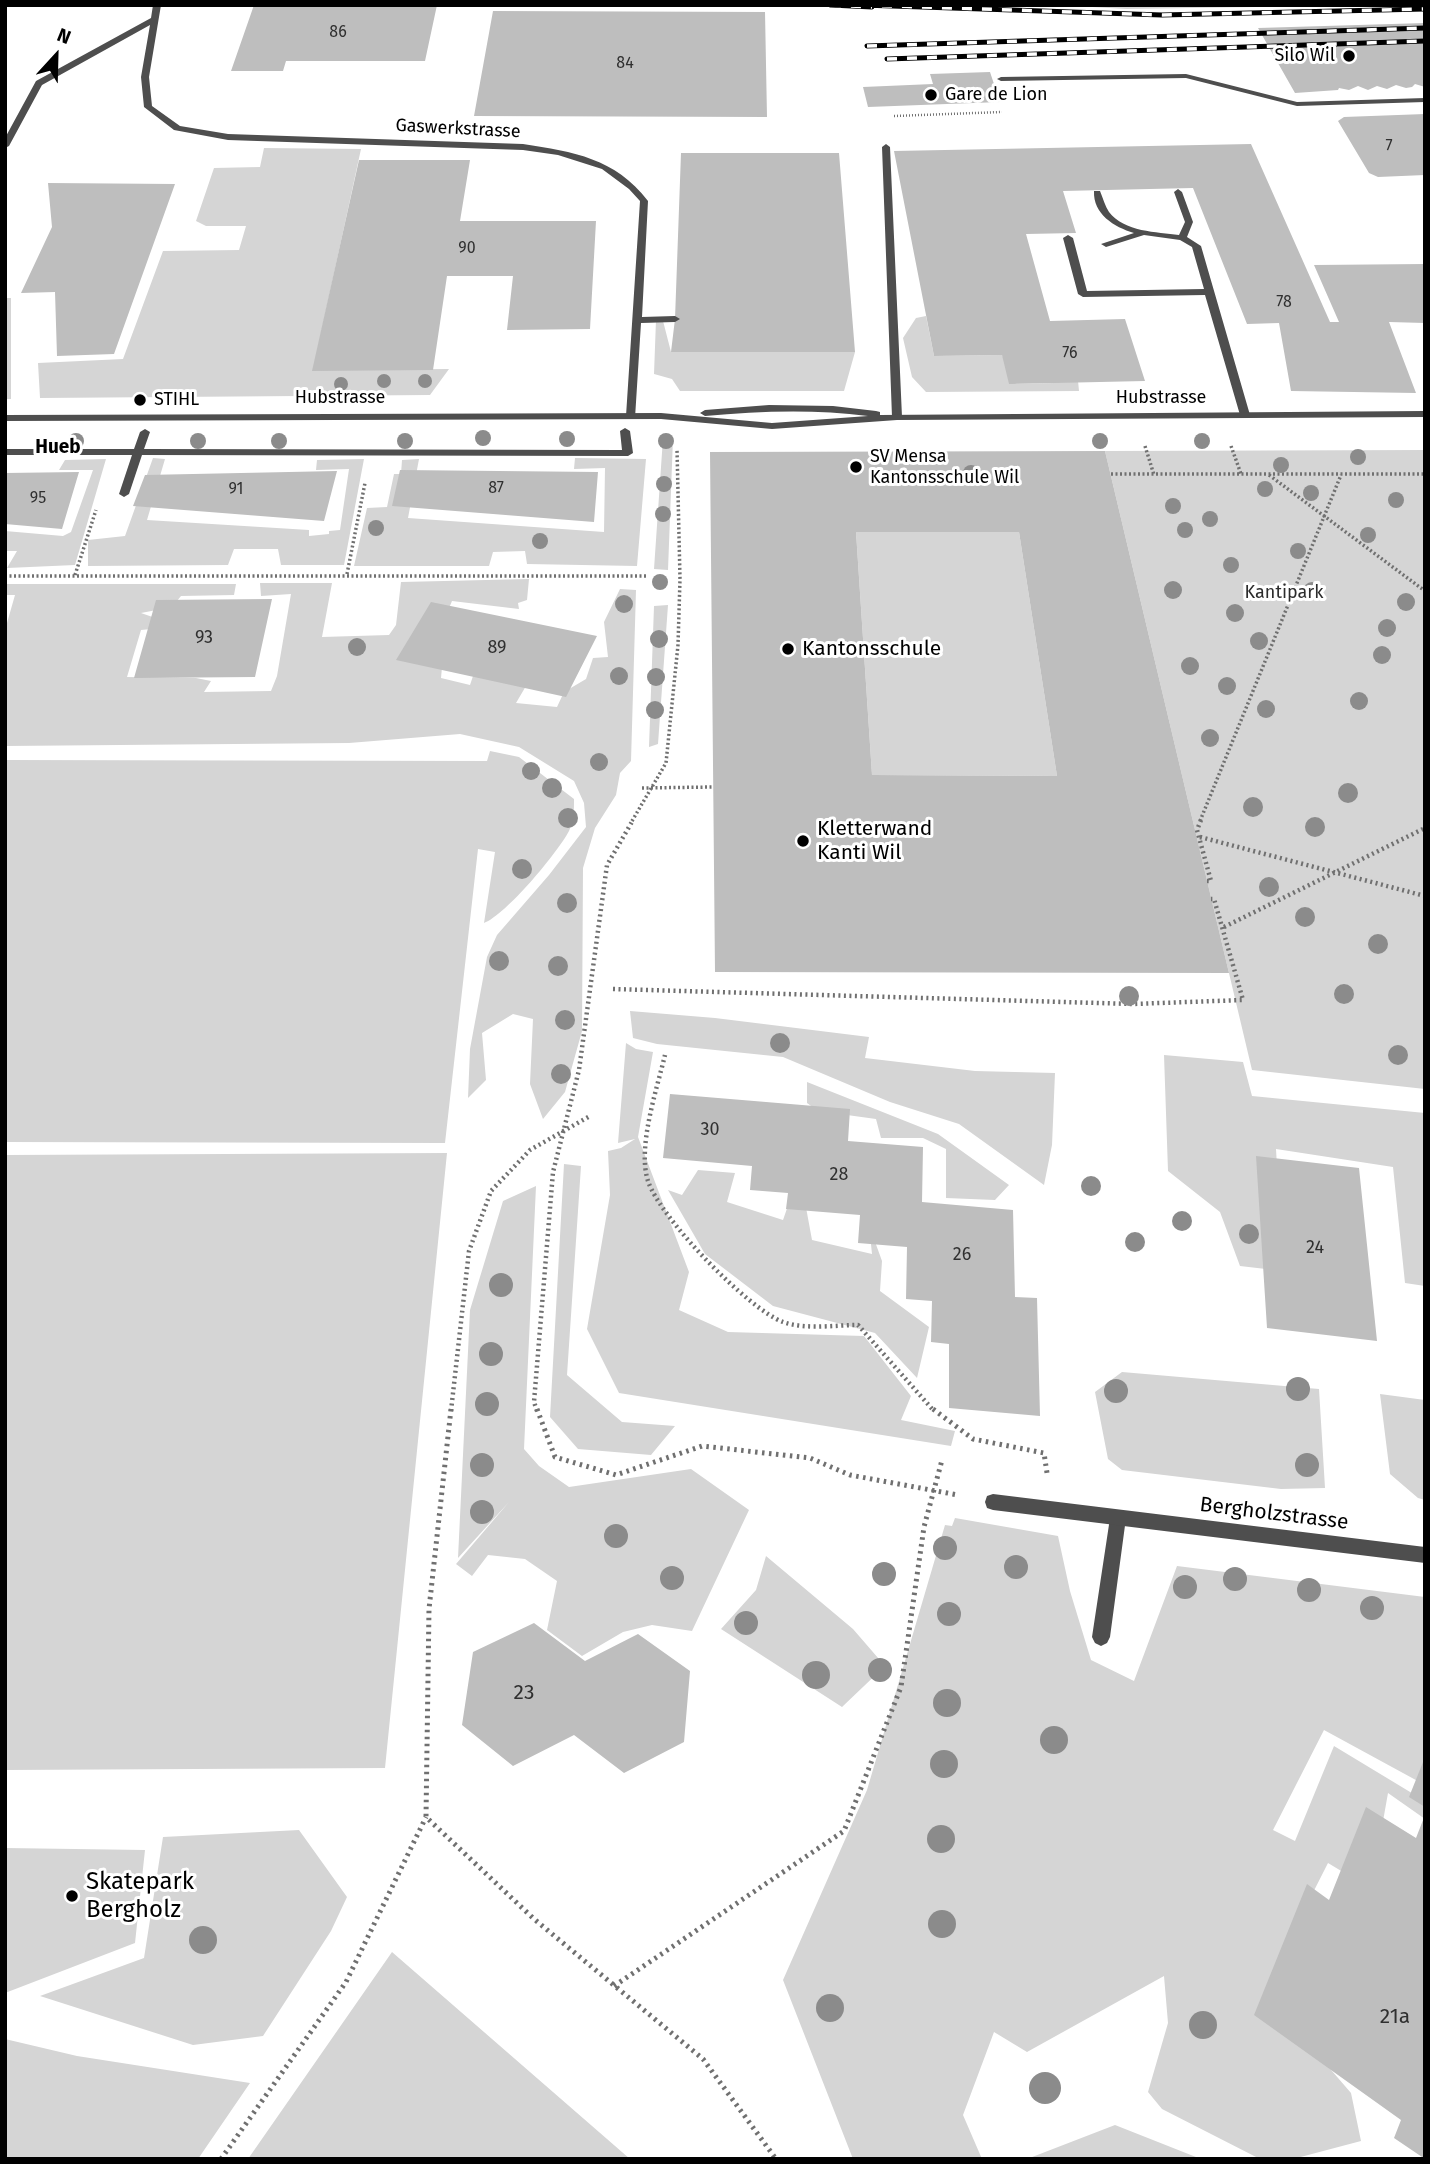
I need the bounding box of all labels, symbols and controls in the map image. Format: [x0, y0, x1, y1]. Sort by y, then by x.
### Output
north arrow [21, 21, 91, 91]
text: N [54, 23, 74, 49]
house number: 86 [329, 23, 347, 43]
place label: Silo Wil [1274, 45, 1335, 67]
marker: Silo Wil [1341, 48, 1357, 64]
house number: 84 [616, 54, 634, 74]
place label: Gare de Lion [945, 84, 1048, 106]
marker: Gare de Lion [923, 87, 939, 103]
street label: Gaswerkstrasse [395, 115, 521, 143]
house number: 7 [1385, 137, 1393, 157]
house number: 90 [458, 239, 476, 259]
house number: 78 [1276, 293, 1292, 313]
house number: 76 [1062, 344, 1078, 364]
street label: Hubstrasse [295, 387, 385, 409]
street label: Hubstrasse [1116, 387, 1206, 409]
place label: STIHL [154, 389, 199, 411]
marker: STIHL [132, 392, 148, 408]
district label: Hueb [35, 437, 81, 459]
place label: SV Mensa Kantonsschule Wil [870, 446, 1019, 489]
marker: SV Mensa Kantonsschule Wil [848, 459, 864, 475]
house number: 87 [488, 479, 504, 499]
house number: 91 [228, 480, 244, 500]
house number: 95 [30, 489, 46, 509]
park label: Kantipark [1245, 582, 1323, 604]
house number: 93 [195, 627, 213, 649]
place label: Kantonsschule [802, 636, 941, 662]
house number: 89 [487, 637, 507, 659]
marker: Kantonsschule [780, 641, 796, 657]
place label: Kletterwand Kanti Wil [817, 816, 932, 866]
marker: Kletterwand Kanti Wil [795, 833, 811, 849]
house number: 30 [700, 1119, 720, 1141]
house number: 28 [830, 1164, 848, 1186]
house number: 24 [1306, 1237, 1324, 1259]
house number: 26 [953, 1244, 971, 1266]
street label: Bergholzstrasse [1198, 1492, 1350, 1536]
house number: 23 [514, 1680, 534, 1706]
place label: Skatepark Bergholz [86, 1868, 194, 1924]
marker: Skatepark Bergholz [64, 1888, 80, 1904]
house number: 21a [1380, 2004, 1410, 2030]

